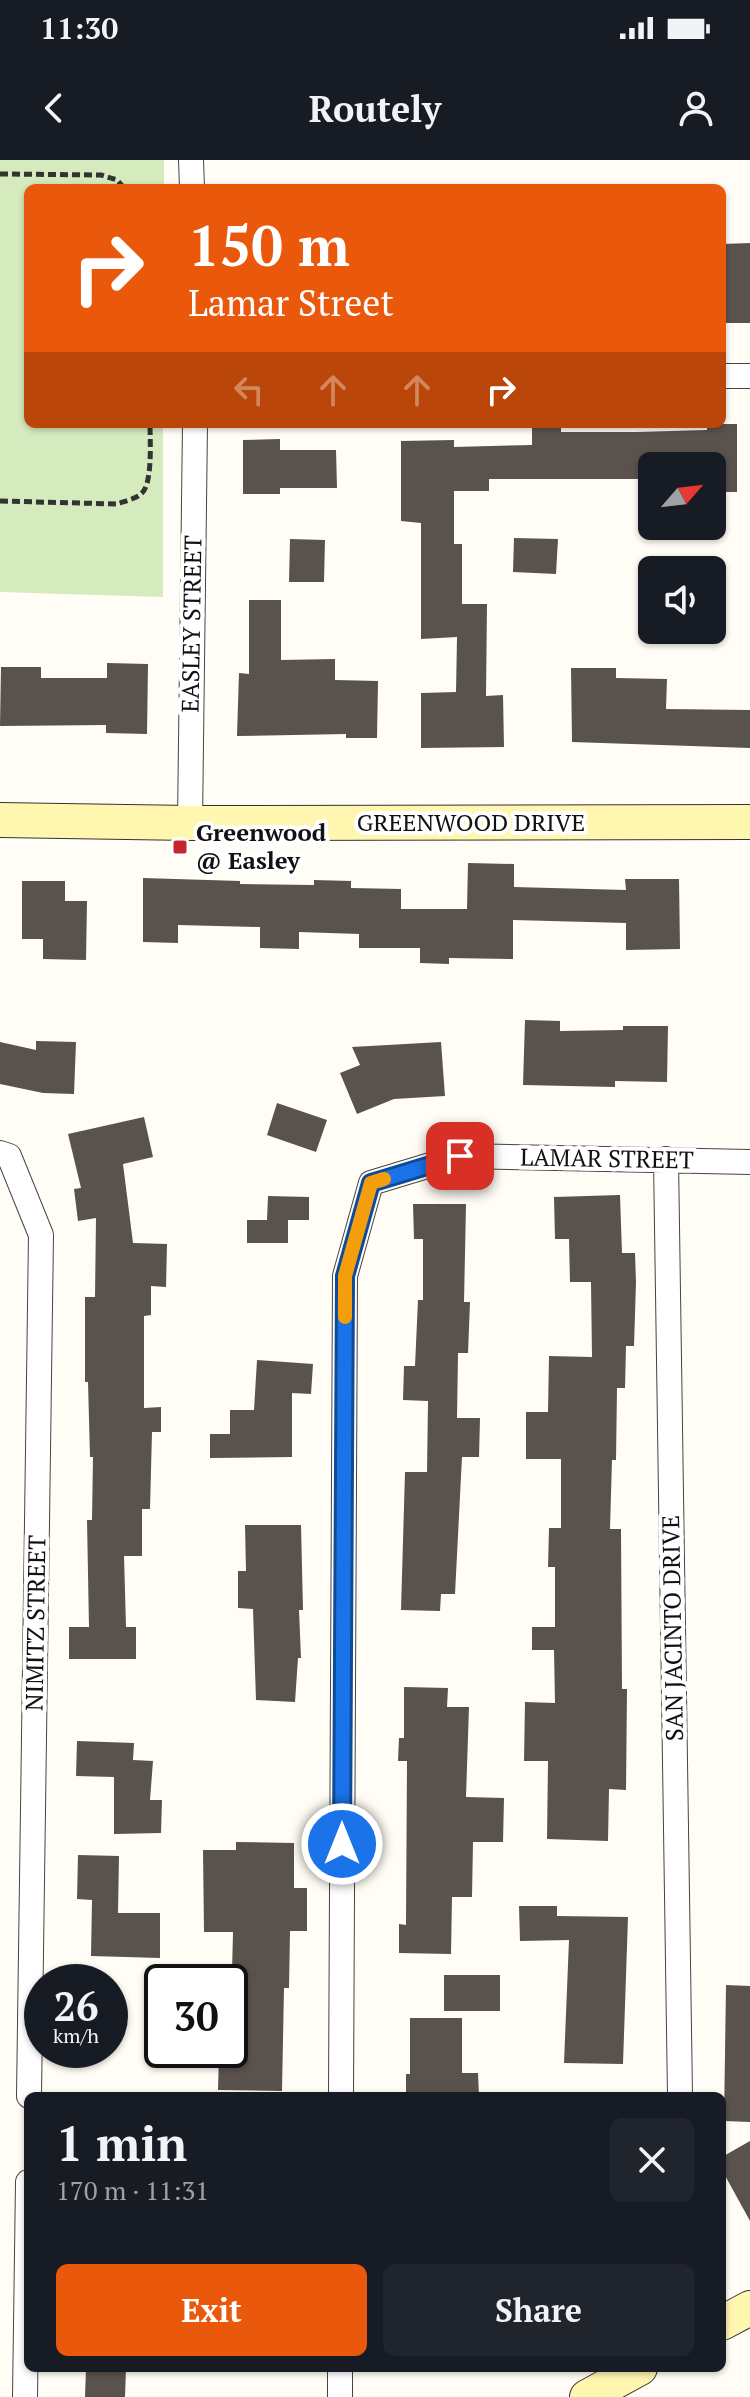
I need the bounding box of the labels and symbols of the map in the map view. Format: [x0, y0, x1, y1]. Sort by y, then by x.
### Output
north arrow [638, 452, 726, 540]
street label: EASLEY STREET [173, 535, 209, 713]
street label: GREENWOOD DRIVE [357, 806, 585, 838]
place label: Greenwood @ Easley [196, 816, 327, 876]
marker: Greenwood @ Easley [171, 838, 189, 856]
pin [426, 1122, 494, 1190]
street label: LAMAR STREET [520, 1140, 694, 1176]
street label: SAN JACINTO DRIVE [654, 1515, 690, 1741]
street label: NIMITZ STREET [17, 1535, 53, 1711]
position arrow [300, 1802, 384, 1886]
speed limit sign: 30 [144, 1964, 248, 2068]

